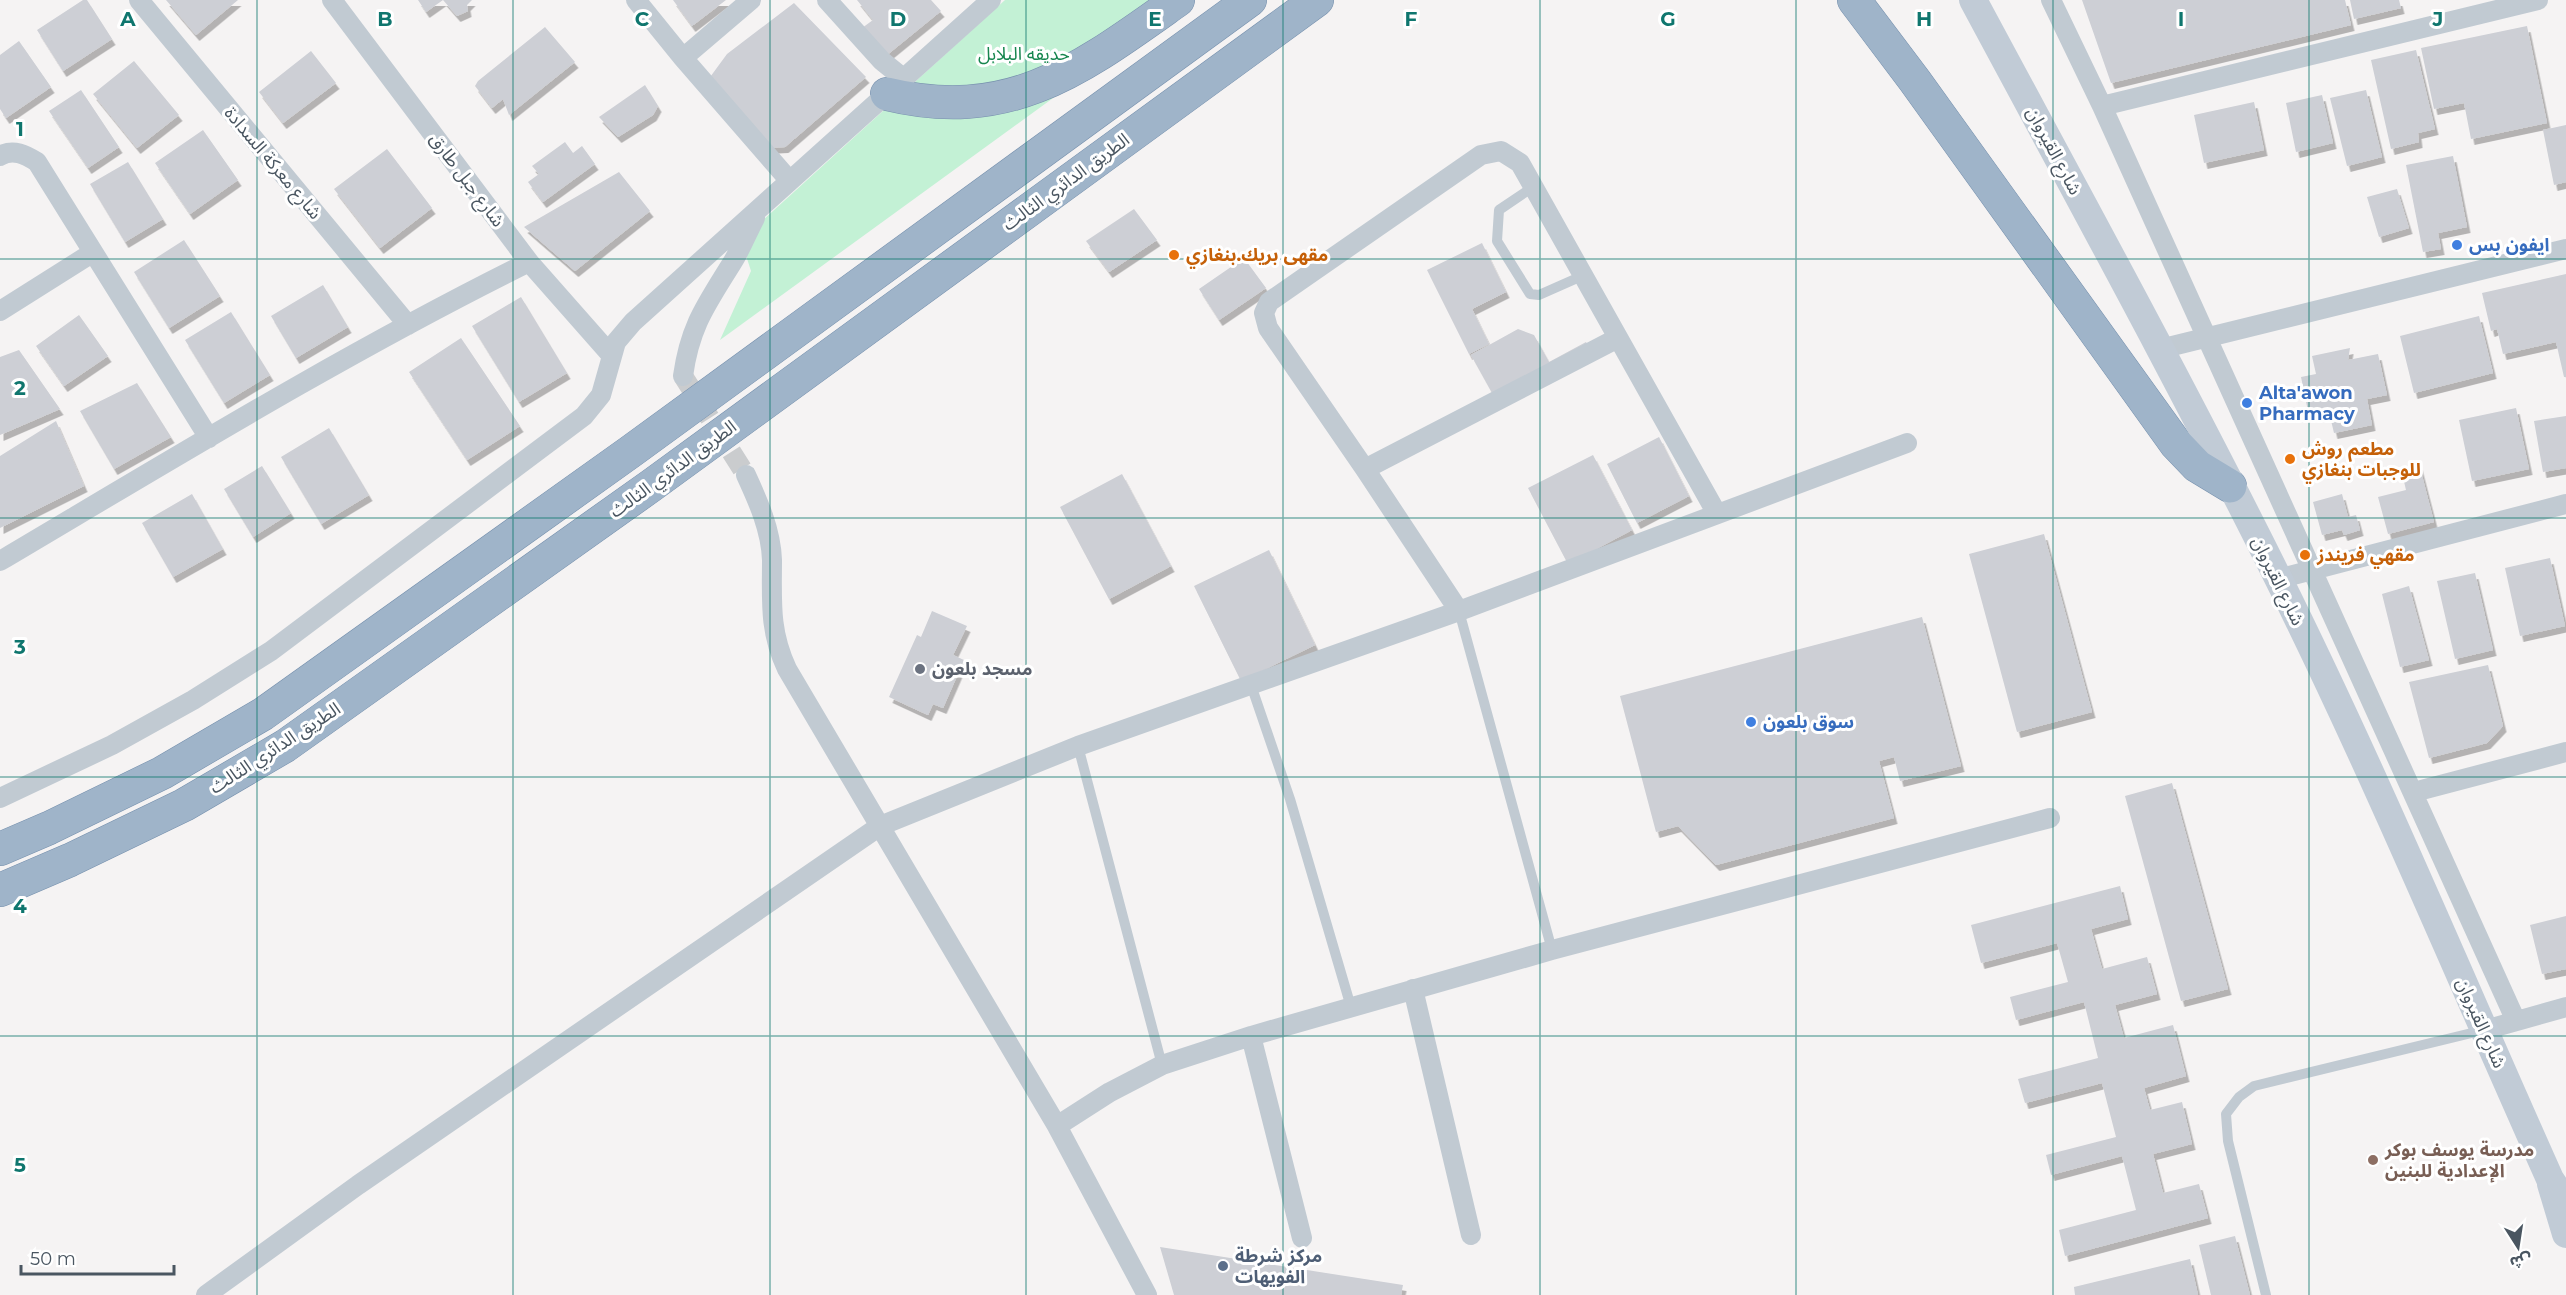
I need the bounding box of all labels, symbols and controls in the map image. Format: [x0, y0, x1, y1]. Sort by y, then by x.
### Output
text: A [119, 7, 136, 31]
text: B [377, 7, 393, 31]
text: C [635, 7, 650, 31]
text: D [890, 7, 906, 31]
text: E [1148, 7, 1162, 31]
text: F [1405, 7, 1418, 31]
text: G [1660, 7, 1676, 31]
text: H [1916, 7, 1932, 31]
text: I [2178, 7, 2184, 31]
text: J [2432, 7, 2443, 31]
park label: حديقه البلابل [978, 43, 1070, 65]
street label: شارع معركة السدادة [217, 102, 326, 226]
street label: شارع القيروان [2019, 103, 2086, 200]
text: 1 [16, 117, 24, 141]
street label: شارع جبل طارق [422, 129, 509, 233]
street label: الطريق الدائري الثالث [998, 129, 1135, 237]
place label: ايفون بس [2469, 234, 2549, 256]
marker: ايفون بس [2450, 238, 2464, 252]
place label: مقهى بريك.بنغازي [1186, 244, 1328, 269]
marker: مقهى بريك.بنغازي [1167, 248, 1181, 262]
text: 2 [14, 376, 26, 400]
place label: Alta'awon Pharmacy [2258, 382, 2355, 425]
marker: Alta'awon Pharmacy [2240, 396, 2254, 410]
street label: الطريق الدائري الثالث [605, 416, 742, 524]
place label: مطعم روش للوجبات بنغازي [2302, 438, 2421, 484]
marker: مطعم روش للوجبات بنغازي [2283, 452, 2297, 466]
street label: شارع القيروان [2244, 533, 2309, 630]
place label: مقهي فريندز [2316, 544, 2414, 569]
marker: مقهي فريندز [2298, 548, 2312, 562]
text: 3 [13, 635, 26, 659]
place label: مسجد بلعون [932, 658, 1033, 680]
marker: مسجد بلعون [913, 662, 927, 676]
street label: الطريق الدائري الثالث [206, 698, 346, 800]
place label: سوق بلعون [1763, 711, 1854, 733]
marker: سوق بلعون [1744, 715, 1758, 729]
text: 4 [13, 894, 27, 918]
street label: شارع القيروان [2449, 975, 2511, 1073]
place label: مدرسة يوسف بوكر الإعدادية للبنين [2384, 1139, 2534, 1183]
text: 5 [14, 1153, 26, 1177]
marker: مدرسة يوسف بوكر الإعدادية للبنين [2366, 1153, 2380, 1167]
north arrow [2488, 1217, 2548, 1277]
scale bar [21, 1238, 174, 1276]
place label: مركز شرطة الفويهات [1235, 1245, 1322, 1288]
text: 50 m [30, 1248, 76, 1270]
text: ش [2508, 1250, 2534, 1273]
marker: مركز شرطة الفويهات [1216, 1259, 1230, 1273]

